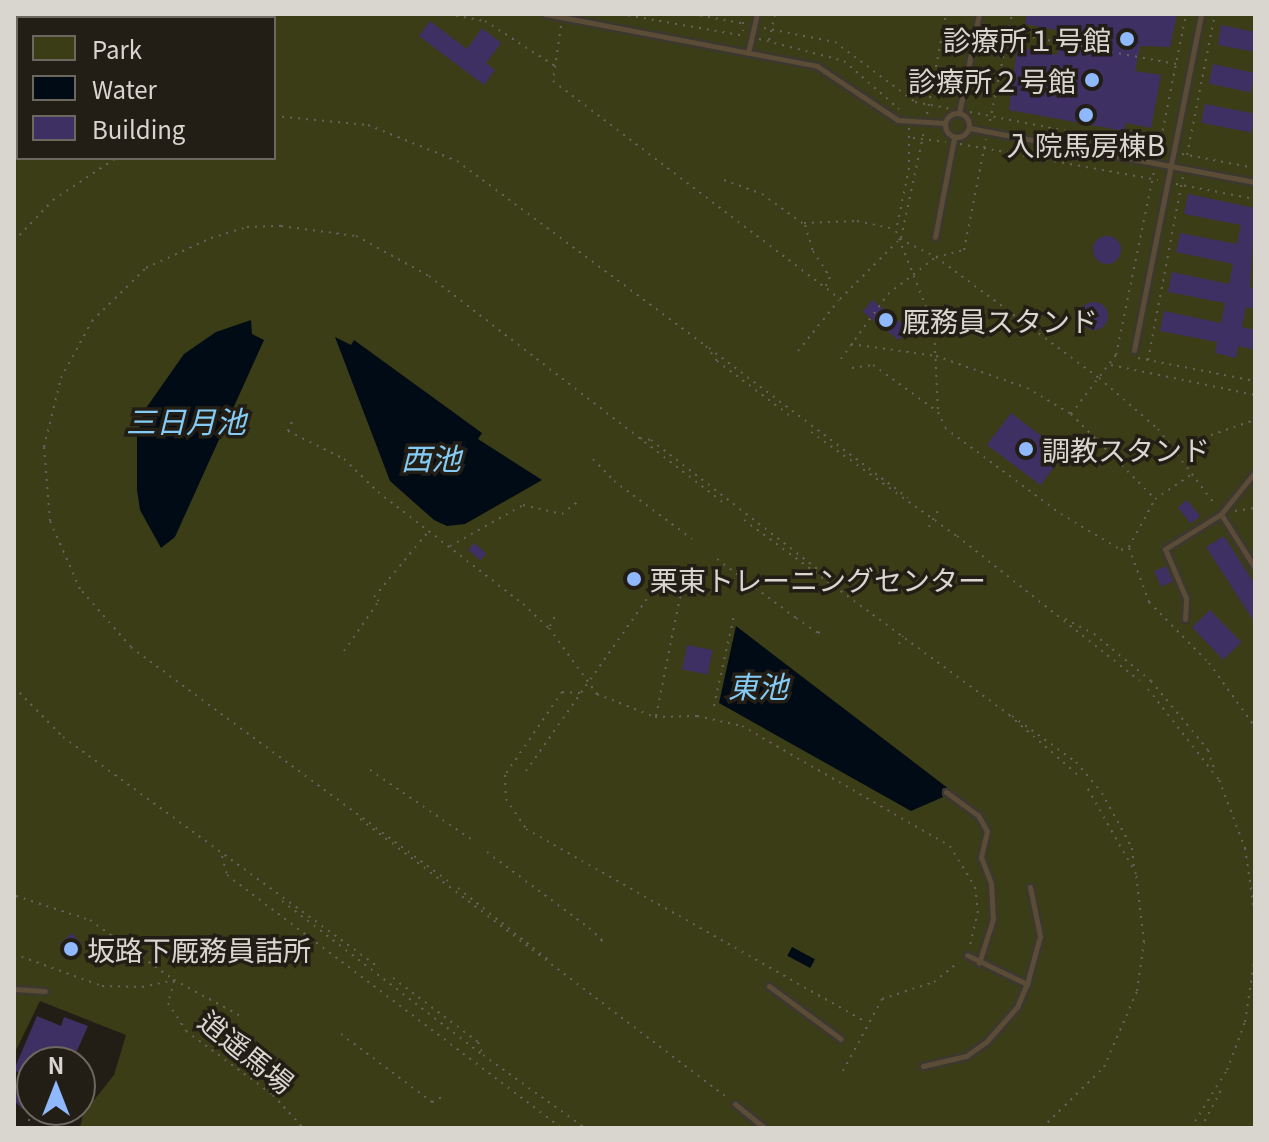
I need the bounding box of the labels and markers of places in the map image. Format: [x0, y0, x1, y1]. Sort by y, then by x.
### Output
place label: 診療所１号館 [943, 22, 1111, 56]
marker: 診療所１号館 [1118, 30, 1136, 48]
place label: 診療所２号館 [908, 63, 1076, 97]
marker: 診療所２号館 [1083, 71, 1101, 89]
marker: 入院馬房棟B [1077, 106, 1095, 124]
place label: 入院馬房棟B [1007, 127, 1165, 161]
place label: 厩務員スタンド [902, 303, 1098, 337]
marker: 厩務員スタンド [877, 311, 895, 329]
place label: 調教スタンド [1042, 432, 1210, 466]
marker: 調教スタンド [1017, 440, 1035, 458]
place label: 栗東トレーニングセンター [650, 562, 986, 596]
marker: 栗東トレーニングセンター [625, 570, 643, 588]
place label: 坂路下厩務員詰所 [87, 932, 311, 966]
marker: 坂路下厩務員詰所 [62, 940, 80, 958]

